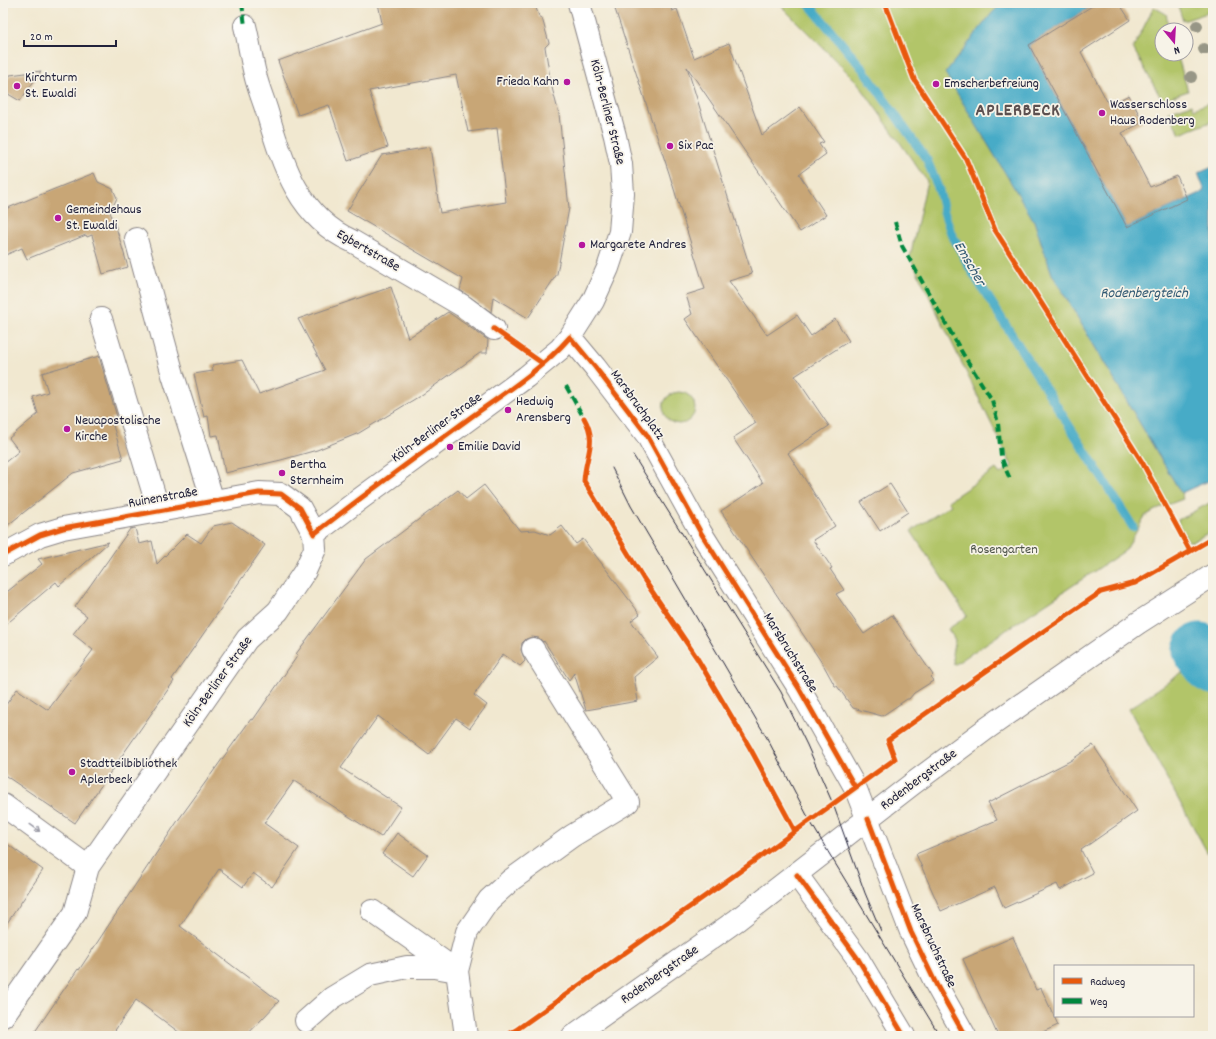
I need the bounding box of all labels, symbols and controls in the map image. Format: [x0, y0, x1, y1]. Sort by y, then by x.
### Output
scale bar [24, 22, 116, 48]
north arrow [1154, 22, 1194, 62]
text: 20 m [30, 29, 53, 46]
text: N [1171, 41, 1182, 58]
street label: Köln-Berliner Straße [584, 57, 630, 167]
place label: Kirchturm St. Ewaldi [25, 68, 77, 104]
place label: Frieda Kahn [497, 72, 559, 92]
place label: Emscherbefreiung [944, 74, 1039, 94]
marker: Frieda Kahn [562, 77, 572, 87]
marker: Emscherbefreiung [931, 79, 941, 89]
marker: Kirchturm St. Ewaldi [12, 81, 22, 91]
place label: Wasserschloss Haus Rodenberg [1110, 95, 1195, 131]
district label: APLERBECK [975, 99, 1061, 124]
marker: Wasserschloss Haus Rodenberg [1097, 108, 1107, 118]
place label: Six Pac [678, 136, 714, 156]
marker: Six Pac [665, 141, 675, 151]
place label: Gemeindehaus St. Ewaldi [66, 200, 142, 236]
marker: Gemeindehaus St. Ewaldi [53, 213, 63, 223]
street label: Egbertstraße [332, 225, 404, 277]
place label: Margarete Andres [590, 235, 687, 255]
water label: Emscher [947, 237, 991, 292]
marker: Margarete Andres [577, 240, 587, 250]
water label: Rodenbergteich [1100, 283, 1189, 305]
street label: Marsbruchplatz [605, 366, 670, 445]
street label: Köln-Berliner Straße [387, 388, 487, 468]
place label: Hedwig Arensberg [516, 392, 571, 428]
marker: Hedwig Arensberg [503, 405, 513, 415]
place label: Neuapostolische Kirche [75, 411, 161, 447]
marker: Neuapostolische Kirche [62, 424, 72, 434]
place label: Emilie David [458, 437, 521, 457]
marker: Emilie David [445, 442, 455, 452]
place label: Bertha Sternheim [290, 455, 344, 491]
marker: Bertha Sternheim [277, 468, 287, 478]
street label: Ruinenstraße [127, 482, 199, 514]
park label: Rosengarten [970, 540, 1038, 560]
street label: Marsbruchstraße [757, 609, 823, 697]
street label: Köln-Berliner Straße [178, 632, 258, 732]
street label: Rodenbergstraße [876, 745, 962, 815]
place label: Stadtteilbibliothek Aplerbeck [80, 754, 177, 790]
marker: Stadtteilbibliothek Aplerbeck [67, 767, 77, 777]
one-way arrow [29, 824, 40, 832]
street label: Marsbruchstraße [905, 901, 961, 991]
street label: Rodenbergstraße [617, 941, 703, 1009]
legend [1054, 965, 1194, 1017]
text: Radweg [1090, 974, 1125, 991]
text: Weg [1090, 994, 1107, 1011]

